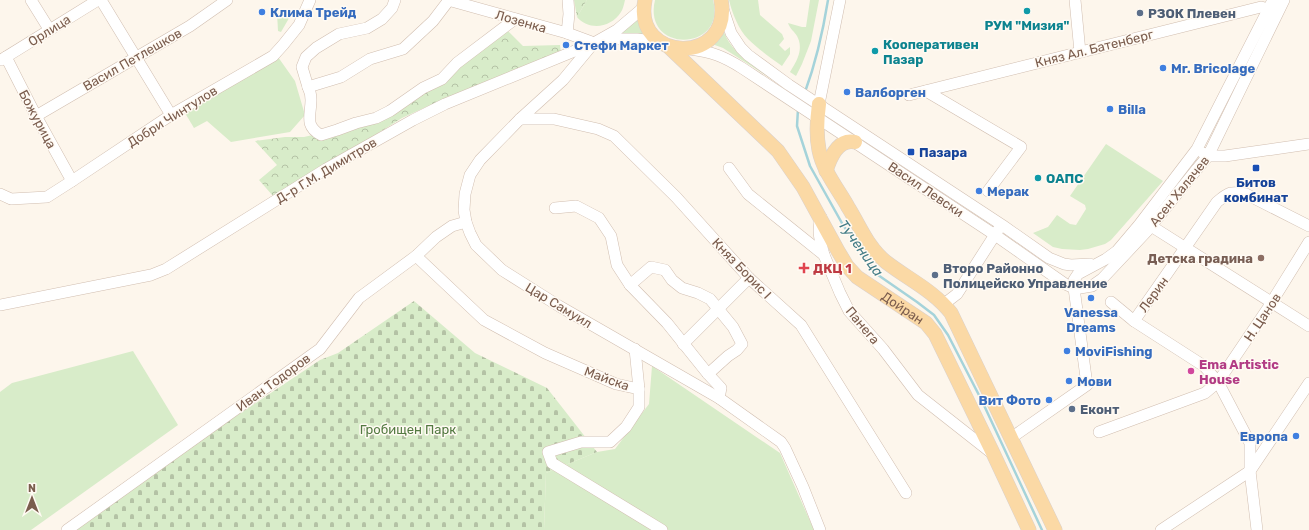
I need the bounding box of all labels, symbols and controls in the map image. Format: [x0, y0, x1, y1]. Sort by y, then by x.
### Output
place label: Клима Трейд [270, 5, 357, 20]
marker: РУМ "Мизия" [1022, 6, 1032, 16]
place label: РЗОК Плевен [1148, 6, 1236, 21]
marker: Клима Трейд [257, 7, 267, 17]
street label: Лозенка [494, 7, 548, 36]
marker: РЗОК Плевен [1135, 8, 1145, 18]
street label: Орлица [25, 12, 73, 49]
place label: РУМ "Мизия" [985, 18, 1070, 33]
street label: Васил Петлешков [80, 25, 184, 94]
street label: Княз Ал. Батенберг [1033, 26, 1155, 70]
place label: Кооперативен Пазар [883, 37, 979, 67]
place label: Стефи Маркет [574, 38, 669, 53]
marker: Стефи Маркет [561, 40, 571, 50]
marker: Кооперативен Пазар [870, 46, 880, 56]
place label: Mr. Bricolage [1171, 61, 1255, 76]
marker: Mr. Bricolage [1158, 63, 1168, 73]
street label: Добри Чинтулов [125, 83, 220, 150]
place label: Валборген [855, 85, 926, 100]
street label: Божурица [16, 87, 59, 151]
marker: Валборген [842, 87, 852, 97]
place label: Billa [1118, 102, 1146, 117]
marker: Billa [1105, 104, 1115, 114]
street label: Д-р Г.М. Димитров [273, 134, 379, 206]
place label: Пазара [919, 145, 967, 160]
marker: Пазара [906, 147, 916, 157]
street label: Асен Халачев [1146, 153, 1212, 230]
street label: Васил Левски [885, 159, 966, 220]
marker: Битов комбинат [1251, 163, 1261, 173]
place label: ОАПС [1046, 171, 1083, 186]
marker: ОАПС [1033, 173, 1043, 183]
place label: Битов комбинат [1224, 175, 1288, 205]
place label: Мерак [987, 184, 1029, 199]
marker: Мерак [974, 186, 984, 196]
water label: Тученица [835, 217, 887, 280]
street label: Княз Борис I [709, 235, 774, 302]
place label: Детска градина [1147, 251, 1253, 266]
marker: Детска градина [1256, 253, 1266, 263]
place label: ДКЦ 1 [813, 261, 852, 276]
place label: Второ Районно Полицейско Управление [943, 261, 1108, 291]
marker: ДКЦ 1 [798, 262, 810, 274]
marker: Второ Районно Полицейско Управление [930, 270, 940, 280]
street label: Лерин [1136, 274, 1171, 315]
street label: Цар Самуил [523, 280, 595, 331]
street label: Дойран [879, 289, 927, 327]
street label: Н. Цанов [1241, 290, 1284, 344]
marker: Vanessa Dreams [1086, 293, 1096, 303]
street label: Панега [843, 303, 883, 347]
place label: Vanessa Dreams [1064, 305, 1118, 335]
place label: MoviFishing [1075, 344, 1153, 359]
marker: MoviFishing [1062, 346, 1072, 356]
street label: Иван Тодоров [233, 350, 313, 414]
place label: Ema Artistic House [1199, 357, 1279, 387]
street label: Майска [582, 363, 631, 394]
marker: Ema Artistic House [1186, 366, 1196, 376]
place label: Мови [1077, 374, 1112, 389]
marker: Мови [1064, 376, 1074, 386]
place label: Вит Фото [979, 393, 1041, 408]
marker: Вит Фото [1044, 395, 1054, 405]
place label: Еконт [1080, 402, 1119, 417]
marker: Еконт [1067, 404, 1077, 414]
park label: Гробищен Парк [360, 422, 456, 437]
place label: Европа [1240, 429, 1288, 444]
marker: Европа [1291, 431, 1301, 441]
north arrow [12, 478, 52, 518]
text: N [28, 482, 36, 495]

